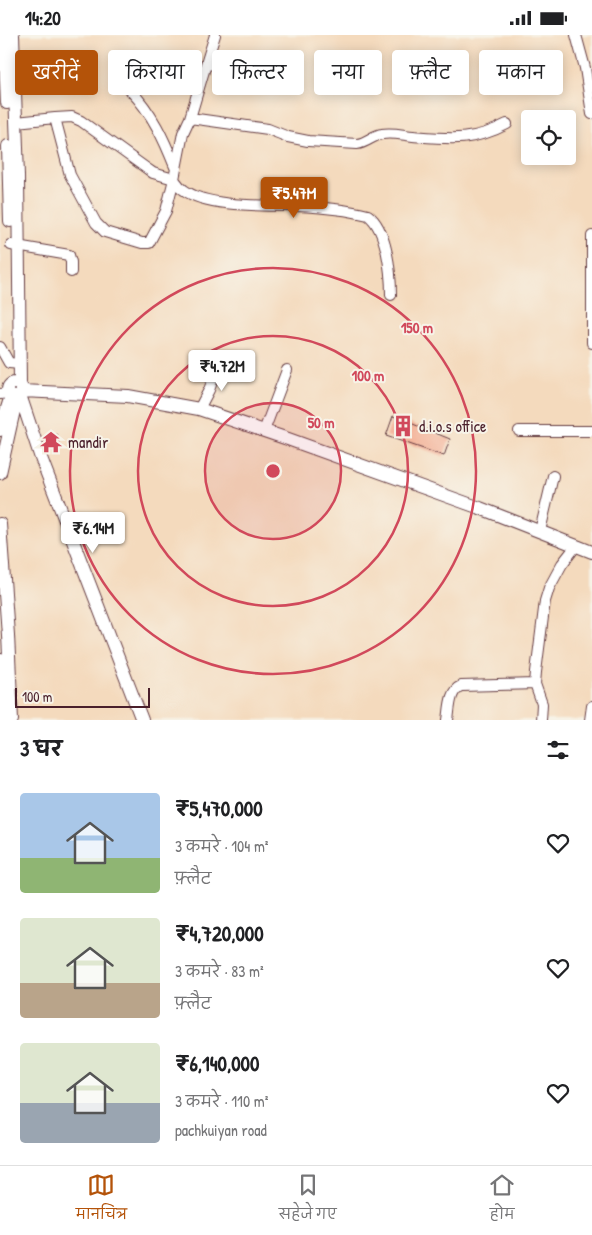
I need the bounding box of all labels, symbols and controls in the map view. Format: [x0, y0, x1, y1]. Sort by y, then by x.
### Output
text: 14:20 [25, 5, 61, 31]
chip: खरीदें [15, 50, 98, 95]
chip: किराया [108, 50, 202, 95]
chip: फ़िल्टर [212, 50, 304, 95]
chip: नया [314, 50, 382, 95]
chip: फ़्लैट [392, 50, 469, 95]
chip: मकान [479, 50, 563, 95]
map controls [521, 110, 576, 165]
button: locate [521, 110, 576, 165]
pin: ₹5.47M [253, 177, 335, 219]
text: ₹5.47M [272, 182, 316, 204]
text: 150 m [401, 317, 433, 338]
pin: ₹4.72M [181, 349, 263, 392]
text: ₹4.72M [199, 355, 245, 377]
text: 100 m [352, 365, 384, 386]
text: 50 m [308, 412, 334, 433]
building icon: d.i.o.s office [390, 413, 416, 439]
place label: d.i.o.s office [419, 415, 487, 437]
temple icon: mandir [38, 429, 64, 455]
place label: mandir [68, 431, 108, 453]
centre of rings [264, 462, 282, 480]
pin: ₹6.14M [52, 511, 134, 554]
text: ₹6.14M [72, 517, 114, 539]
scale bar [15, 685, 150, 708]
text: 100 m [22, 687, 52, 706]
text: 3 घर [20, 734, 62, 763]
icon: filters [544, 736, 572, 764]
text: ₹5,470,000 [175, 794, 263, 823]
icon: home [60, 813, 120, 873]
icon: heart [544, 829, 572, 857]
text: 3 कमरे · 104 m² [175, 835, 269, 857]
text: फ़्लैट [175, 867, 211, 889]
text: ₹4,720,000 [175, 919, 264, 948]
icon: home [60, 938, 120, 998]
icon: heart [544, 954, 572, 982]
text: 3 कमरे · 83 m² [175, 960, 264, 982]
text: फ़्लैट [175, 992, 211, 1014]
text: ₹6,140,000 [175, 1049, 259, 1078]
icon: home [60, 1063, 120, 1123]
icon: heart [544, 1079, 572, 1107]
text: 3 कमरे · 110 m² [175, 1090, 268, 1112]
text: pachkuiyan road [175, 1119, 267, 1141]
tab: मानचित्र [76, 1171, 127, 1230]
tab: सहेजे गए [279, 1171, 337, 1230]
tab: होम [488, 1171, 516, 1230]

